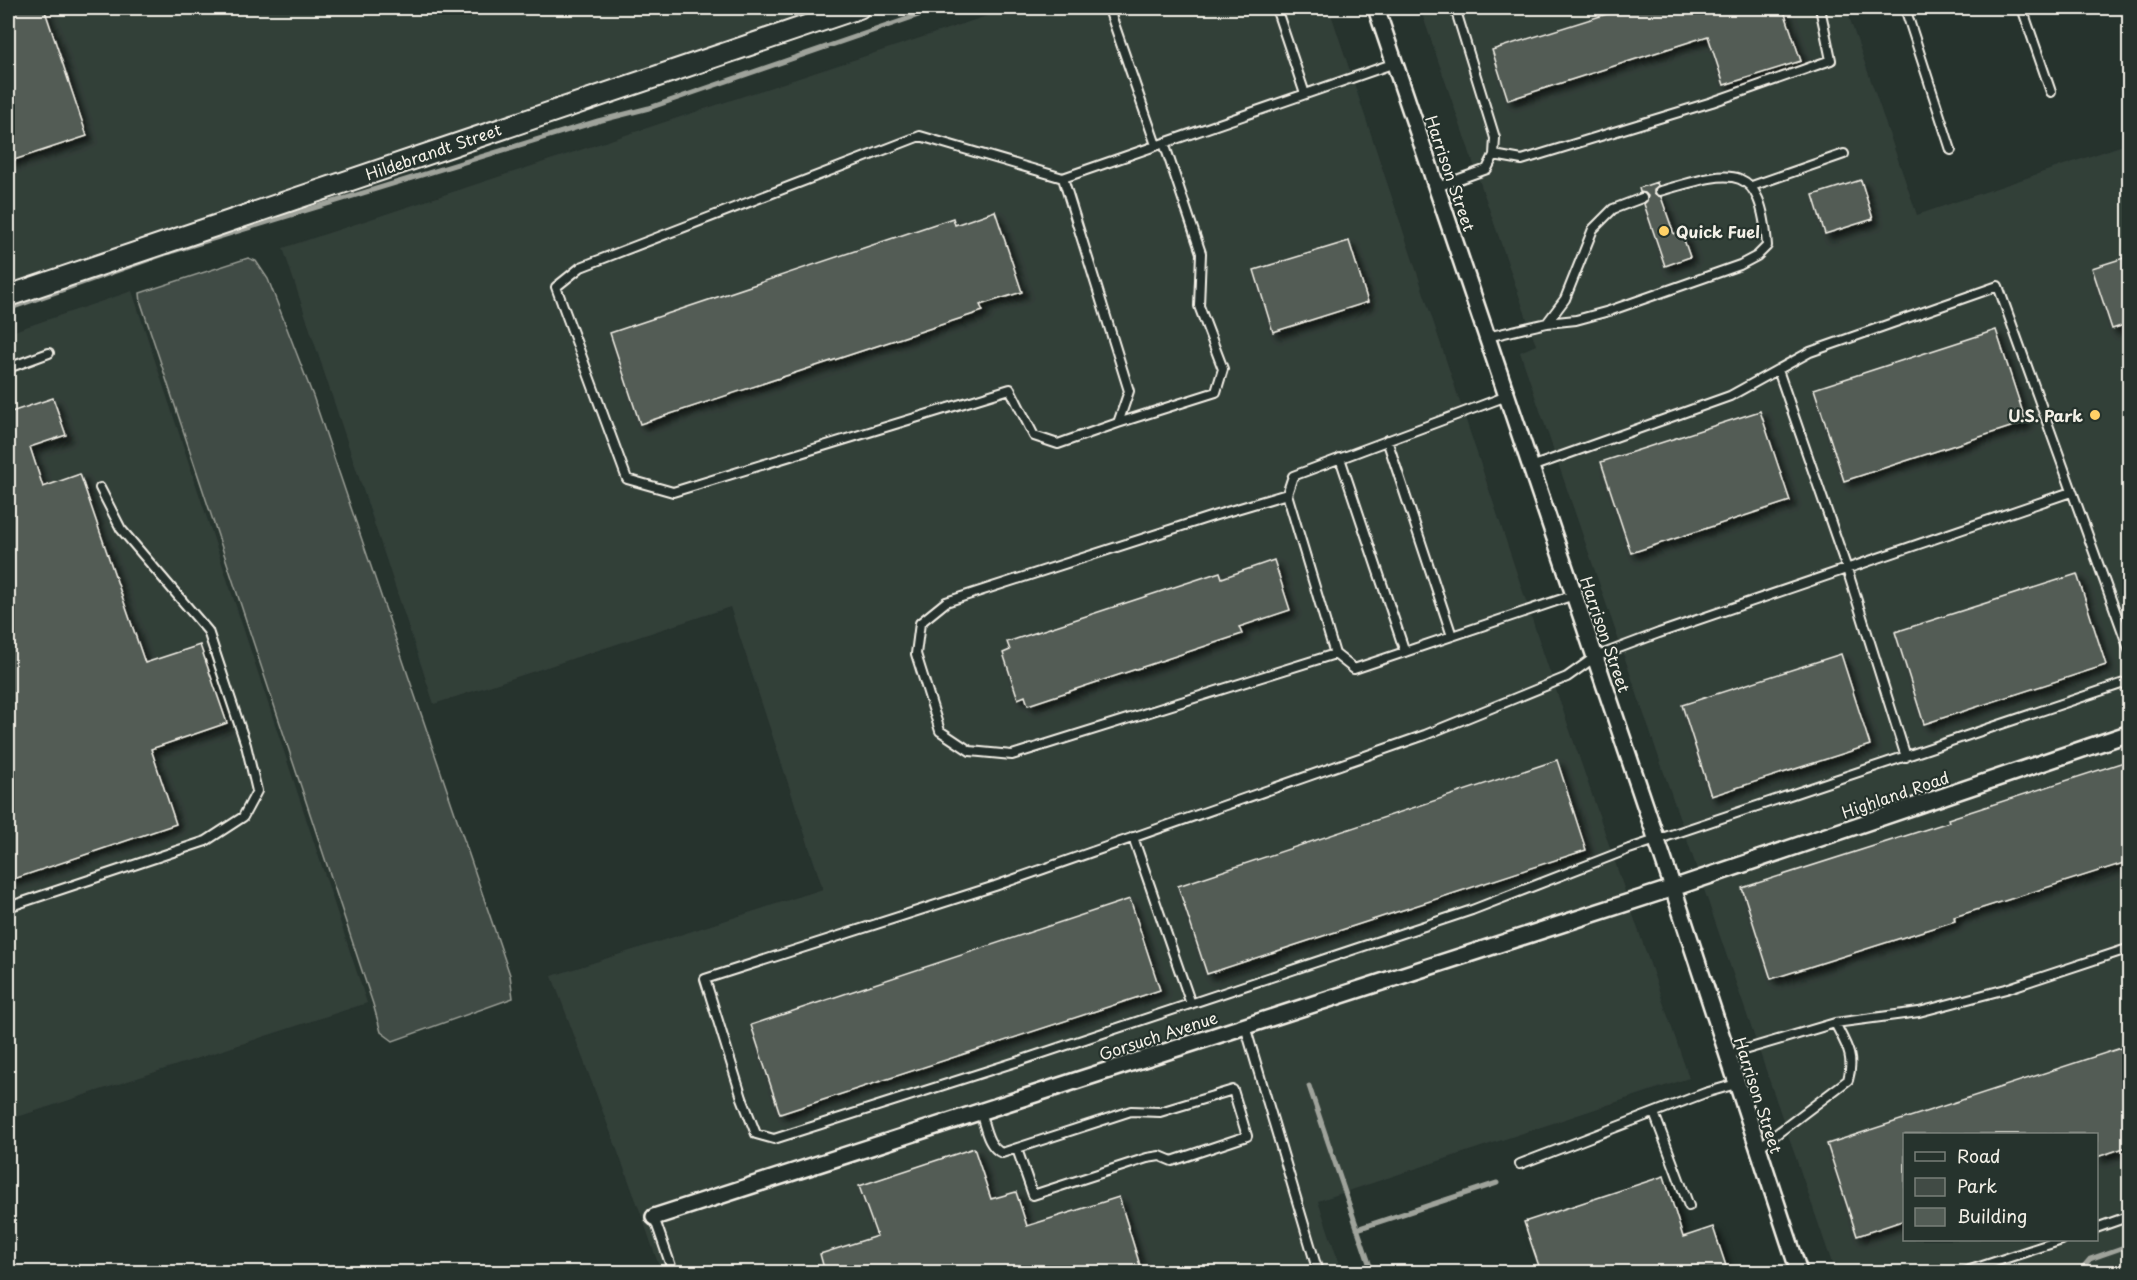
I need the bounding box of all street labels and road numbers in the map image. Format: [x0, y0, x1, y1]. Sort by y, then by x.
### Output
street label: Harrison Street [1420, 112, 1482, 235]
street label: Hildebrandt Street [362, 116, 505, 186]
street label: Harrison Street [1575, 573, 1637, 696]
street label: Highland Road [1838, 764, 1952, 824]
street label: Gorsuch Avenue [1096, 1004, 1221, 1065]
street label: Harrison Street [1729, 1034, 1789, 1157]

